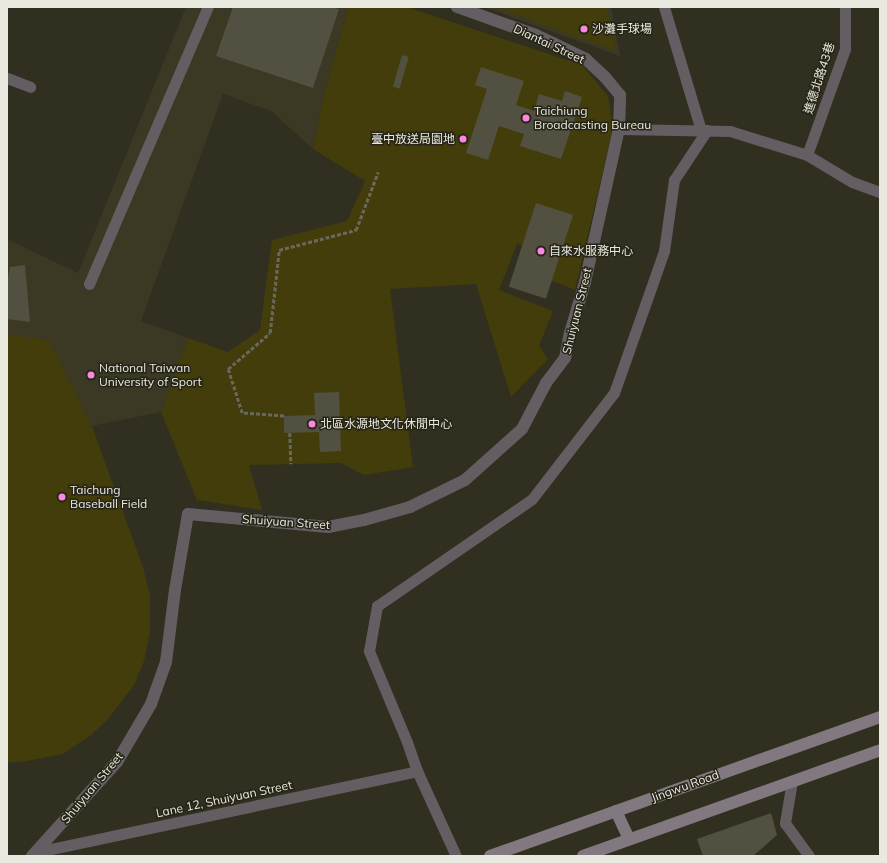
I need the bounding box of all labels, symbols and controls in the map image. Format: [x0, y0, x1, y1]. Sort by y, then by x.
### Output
street label: Diantai Street [511, 21, 587, 67]
place label: 沙灘手球場 [592, 22, 652, 36]
marker: 沙灘手球場 [579, 24, 589, 34]
street label: 進德北路43巷 [801, 40, 837, 116]
place label: Taichiung Broadcasting Bureau [534, 104, 651, 132]
marker: Taichiung Broadcasting Bureau [521, 113, 531, 123]
place label: 臺中放送局園地 [371, 132, 455, 146]
marker: 臺中放送局園地 [458, 134, 468, 144]
place label: 自來水服務中心 [549, 244, 633, 258]
marker: 自來水服務中心 [536, 246, 546, 256]
street label: Shuiyuan Street [559, 267, 595, 355]
place label: National Taiwan University of Sport [99, 361, 202, 389]
marker: National Taiwan University of Sport [86, 370, 96, 380]
place label: 北區水源地文化休閒中心 [320, 417, 452, 431]
marker: 北區水源地文化休閒中心 [307, 419, 317, 429]
place label: Taichung Baseball Field [70, 483, 147, 511]
marker: Taichung Baseball Field [57, 492, 67, 502]
street label: Shuiyuan Street [242, 512, 330, 532]
street label: Shuiyuan Street [58, 750, 126, 826]
street label: Jingwu Road [649, 767, 721, 805]
street label: Lane 12, Shuiyuan Street [155, 778, 293, 820]

